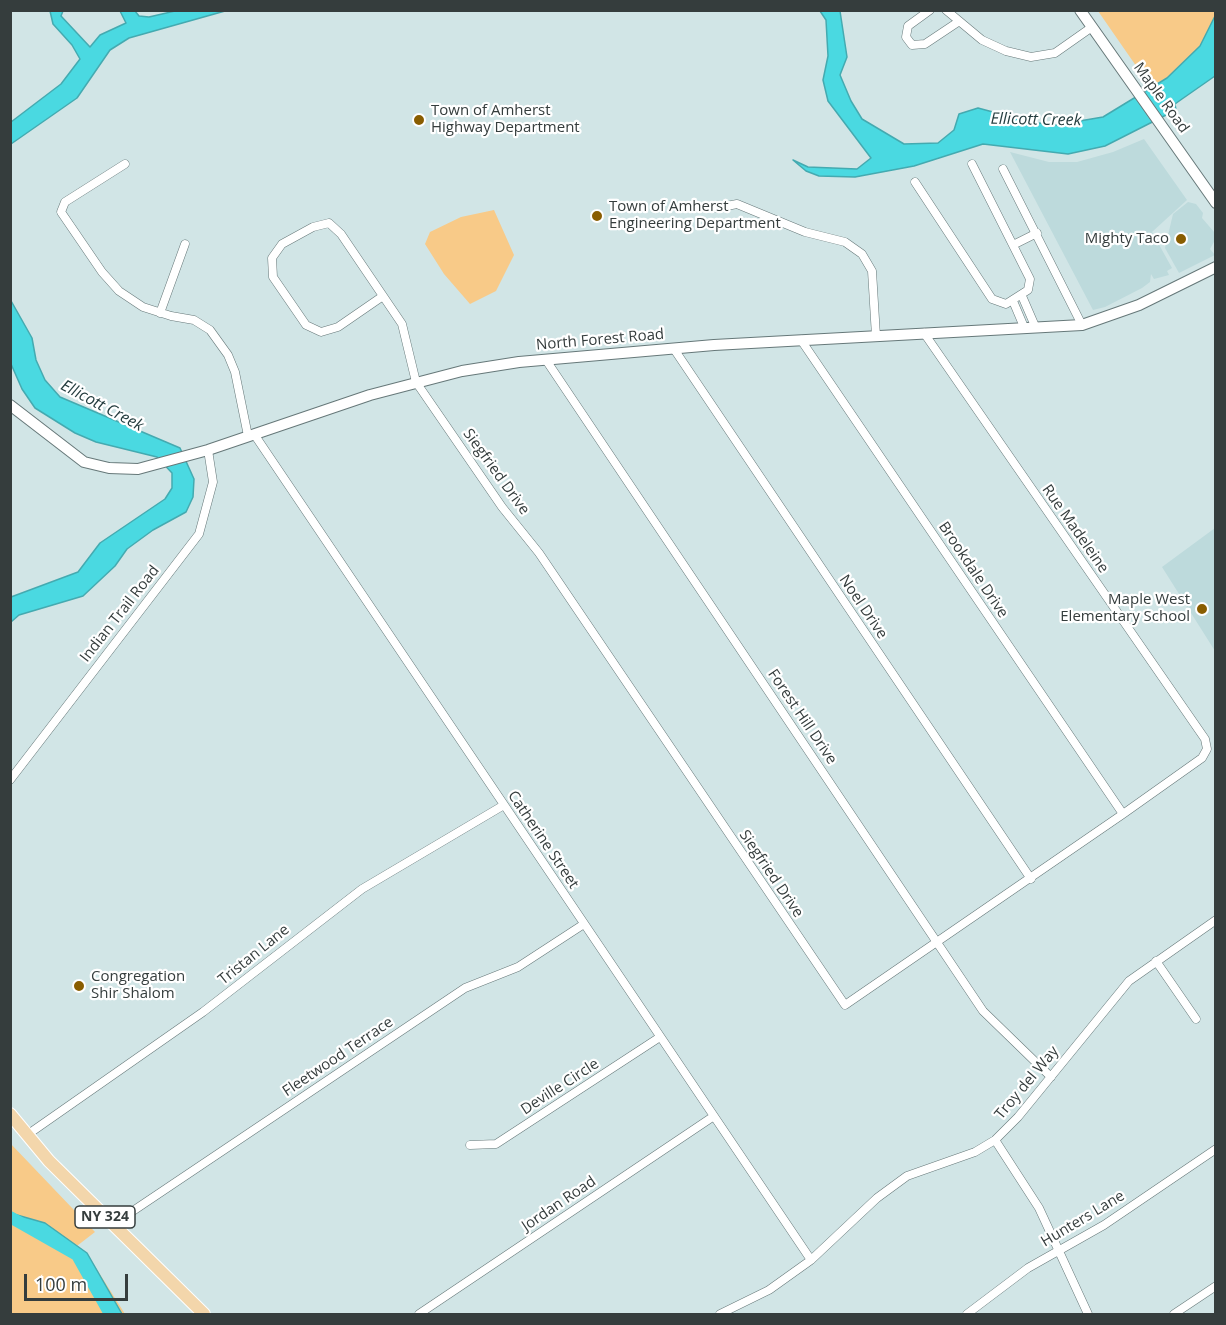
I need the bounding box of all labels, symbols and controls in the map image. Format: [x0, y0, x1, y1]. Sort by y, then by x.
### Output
street label: Maple Road [1129, 59, 1193, 137]
place label: Town of Amherst Highway Department [431, 102, 580, 137]
water label: Ellicott Creek [990, 110, 1082, 130]
marker: Town of Amherst Highway Department [412, 113, 426, 127]
place label: Town of Amherst Engineering Department [609, 198, 781, 233]
marker: Town of Amherst Engineering Department [590, 209, 604, 223]
place label: Mighty Taco [1085, 230, 1169, 248]
marker: Mighty Taco [1174, 232, 1188, 246]
street label: North Forest Road [535, 325, 665, 355]
water label: Ellicott Creek [57, 376, 147, 436]
street label: Siegfried Drive [459, 426, 533, 518]
street label: Rue Madeleine [1038, 481, 1112, 577]
street label: Brookdale Drive [934, 519, 1012, 621]
street label: Indian Trail Road [77, 562, 163, 666]
street label: Noel Drive [835, 572, 891, 642]
place label: Maple West Elementary School [1060, 591, 1190, 626]
marker: Maple West Elementary School [1195, 602, 1209, 616]
street label: Forest Hill Drive [764, 666, 840, 768]
street label: Catherine Street [504, 788, 582, 892]
street label: Siegfried Drive [735, 827, 807, 921]
street label: Tristan Lane [215, 921, 293, 989]
place label: Congregation Shir Shalom [91, 968, 185, 1003]
marker: Congregation Shir Shalom [72, 979, 86, 993]
street label: Fleetwood Terrace [279, 1013, 397, 1101]
street label: Troy del Way [991, 1043, 1063, 1123]
street label: Deville Circle [518, 1055, 602, 1119]
street label: Jordan Road [518, 1173, 600, 1235]
street label: Hunters Lane [1038, 1187, 1128, 1251]
road number: NY 324 [75, 1206, 135, 1228]
scale bar [27, 1262, 130, 1300]
text: 100 m [35, 1272, 87, 1296]

